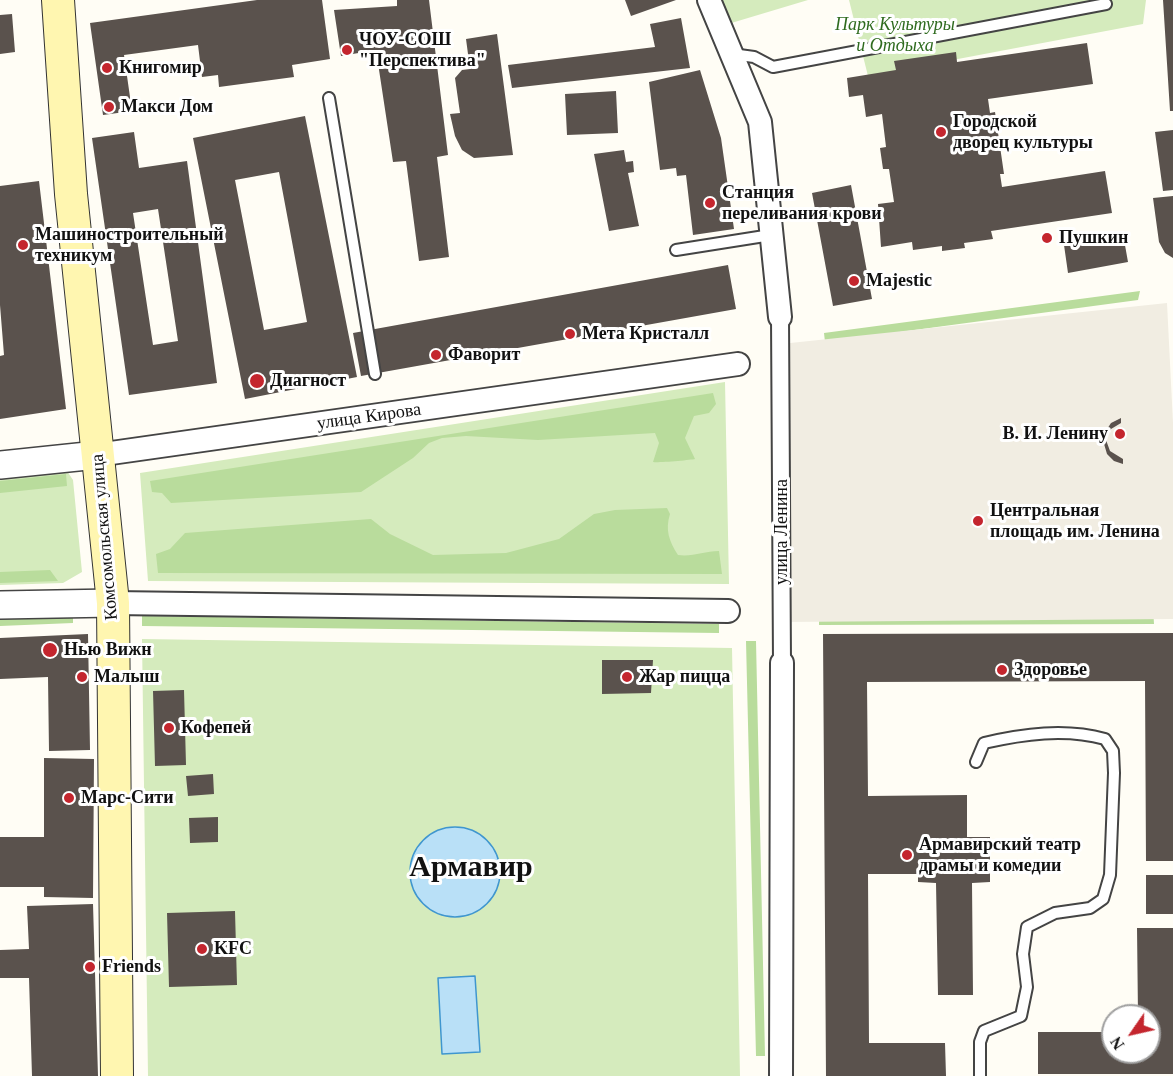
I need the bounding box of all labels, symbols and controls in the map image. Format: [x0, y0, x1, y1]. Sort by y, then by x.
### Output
park label: Парк Культуры и Отдыха [835, 14, 955, 57]
place label: ЧОУ-СОШ "Перспектива" [359, 29, 486, 72]
marker: ЧОУ-СОШ "Перспектива" [340, 43, 354, 57]
place label: Книгомир [119, 57, 202, 79]
marker: Книгомир [100, 61, 114, 75]
place label: Макси Дом [121, 96, 213, 118]
marker: Макси Дом [102, 100, 116, 114]
place label: Городской дворец культуры [953, 111, 1093, 154]
marker: Городской дворец культуры [934, 125, 948, 139]
place label: Cтанция переливания крови [722, 182, 882, 224]
marker: Cтанция переливания крови [703, 196, 717, 210]
place label: Машиностроительный техникум [35, 224, 224, 266]
place label: Пушкин [1059, 227, 1128, 249]
marker: Пушкин [1040, 231, 1054, 245]
marker: Машиностроительный техникум [16, 238, 30, 252]
place label: Majestic [866, 270, 932, 292]
marker: Majestic [847, 274, 861, 288]
place label: Мета Кристалл [582, 323, 709, 345]
marker: Мета Кристалл [563, 327, 577, 341]
place label: Фаворит [448, 344, 520, 366]
marker: Фаворит [429, 348, 443, 362]
place label: Диагност [270, 370, 346, 392]
marker: Диагност [248, 372, 266, 390]
street label: улица Кирова [316, 399, 422, 435]
place label: В. И. Ленину [1003, 423, 1108, 445]
marker: В. И. Ленину [1113, 427, 1127, 441]
street label: Комсомольская улица [87, 453, 123, 621]
street label: улица Ленина [771, 479, 793, 585]
place label: Центральная площадь им. Ленина [990, 500, 1160, 542]
marker: Центральная площадь им. Ленина [971, 514, 985, 528]
place label: Нью Вижн [64, 639, 152, 661]
marker: Нью Вижн [41, 641, 59, 659]
place label: Здоровье [1014, 659, 1087, 681]
marker: Здоровье [995, 663, 1009, 677]
place label: Малыш [94, 666, 159, 688]
place label: Жар пицца [639, 666, 730, 688]
marker: Малыш [75, 670, 89, 684]
marker: Жар пицца [620, 670, 634, 684]
place label: Кофепей [181, 717, 251, 739]
marker: Кофепей [162, 721, 176, 735]
place label: Марс-Сити [81, 787, 174, 809]
marker: Марс-Сити [62, 791, 76, 805]
place label: Армавирский театр драмы и комедии [919, 834, 1081, 876]
marker: Армавирский театр драмы и комедии [900, 848, 914, 862]
district label: Армавир [409, 850, 533, 886]
place label: KFC [214, 938, 252, 960]
marker: KFC [195, 942, 209, 956]
place label: Friends [102, 956, 161, 978]
marker: Friends [83, 960, 97, 974]
north arrow [1101, 1004, 1161, 1064]
text: N [1107, 1034, 1128, 1053]

